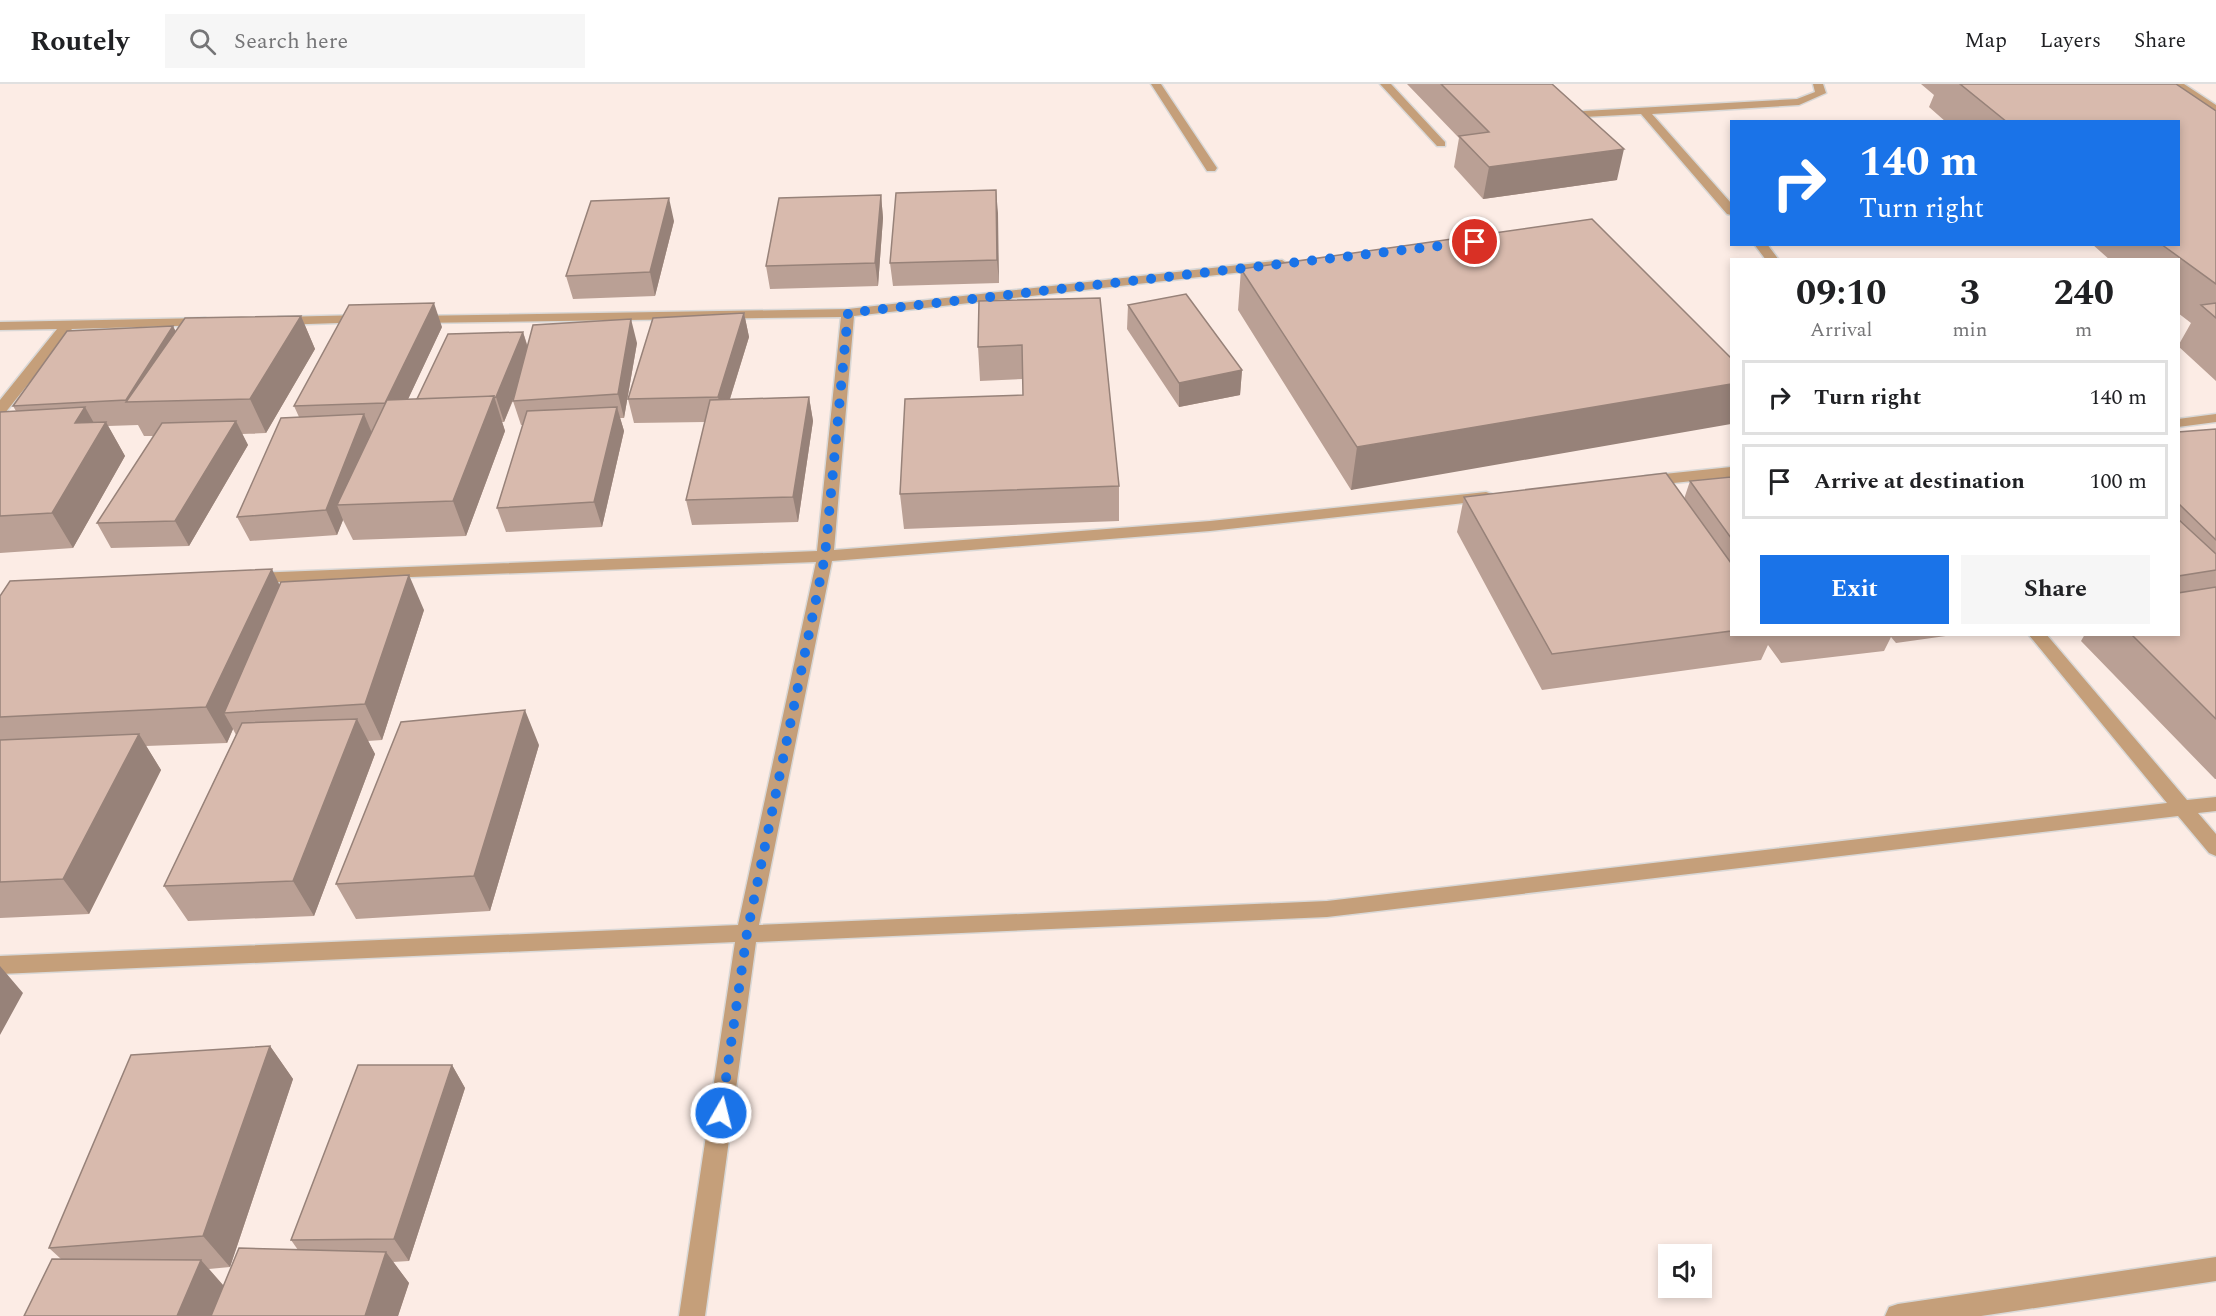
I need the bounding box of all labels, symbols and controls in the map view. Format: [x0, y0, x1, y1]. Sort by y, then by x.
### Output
search box [165, 14, 585, 68]
text: Routely [30, 20, 129, 63]
icon: search [186, 25, 219, 58]
text: Search here [234, 25, 348, 58]
text: Map [1965, 25, 2007, 57]
text: Layers [2040, 25, 2101, 57]
text: Share [2134, 25, 2186, 57]
text: 140 m [1859, 131, 1978, 194]
icon: right [1760, 144, 1838, 222]
text: Turn right [1859, 188, 1984, 230]
pin [1449, 216, 1500, 267]
icon: arrive [1458, 225, 1491, 258]
text: 09:10 [1796, 266, 1886, 321]
text: 3 [1960, 266, 1980, 321]
text: 240 [2053, 266, 2114, 321]
text: Arrival [1810, 315, 1872, 345]
text: min [1952, 315, 1987, 345]
text: m [2075, 315, 2092, 345]
icon: right [1763, 381, 1796, 414]
text: Turn right [1814, 381, 1921, 414]
text: 140 m [2090, 381, 2147, 414]
icon: arrive [1763, 465, 1796, 498]
text: Arrive at destination [1814, 465, 2025, 498]
text: 100 m [2090, 465, 2147, 498]
button: Exit [1760, 555, 1949, 624]
button: Share [1961, 555, 2150, 624]
position arrow [689, 1081, 753, 1145]
map controls [1658, 1244, 1712, 1298]
button: sound [1658, 1244, 1712, 1298]

